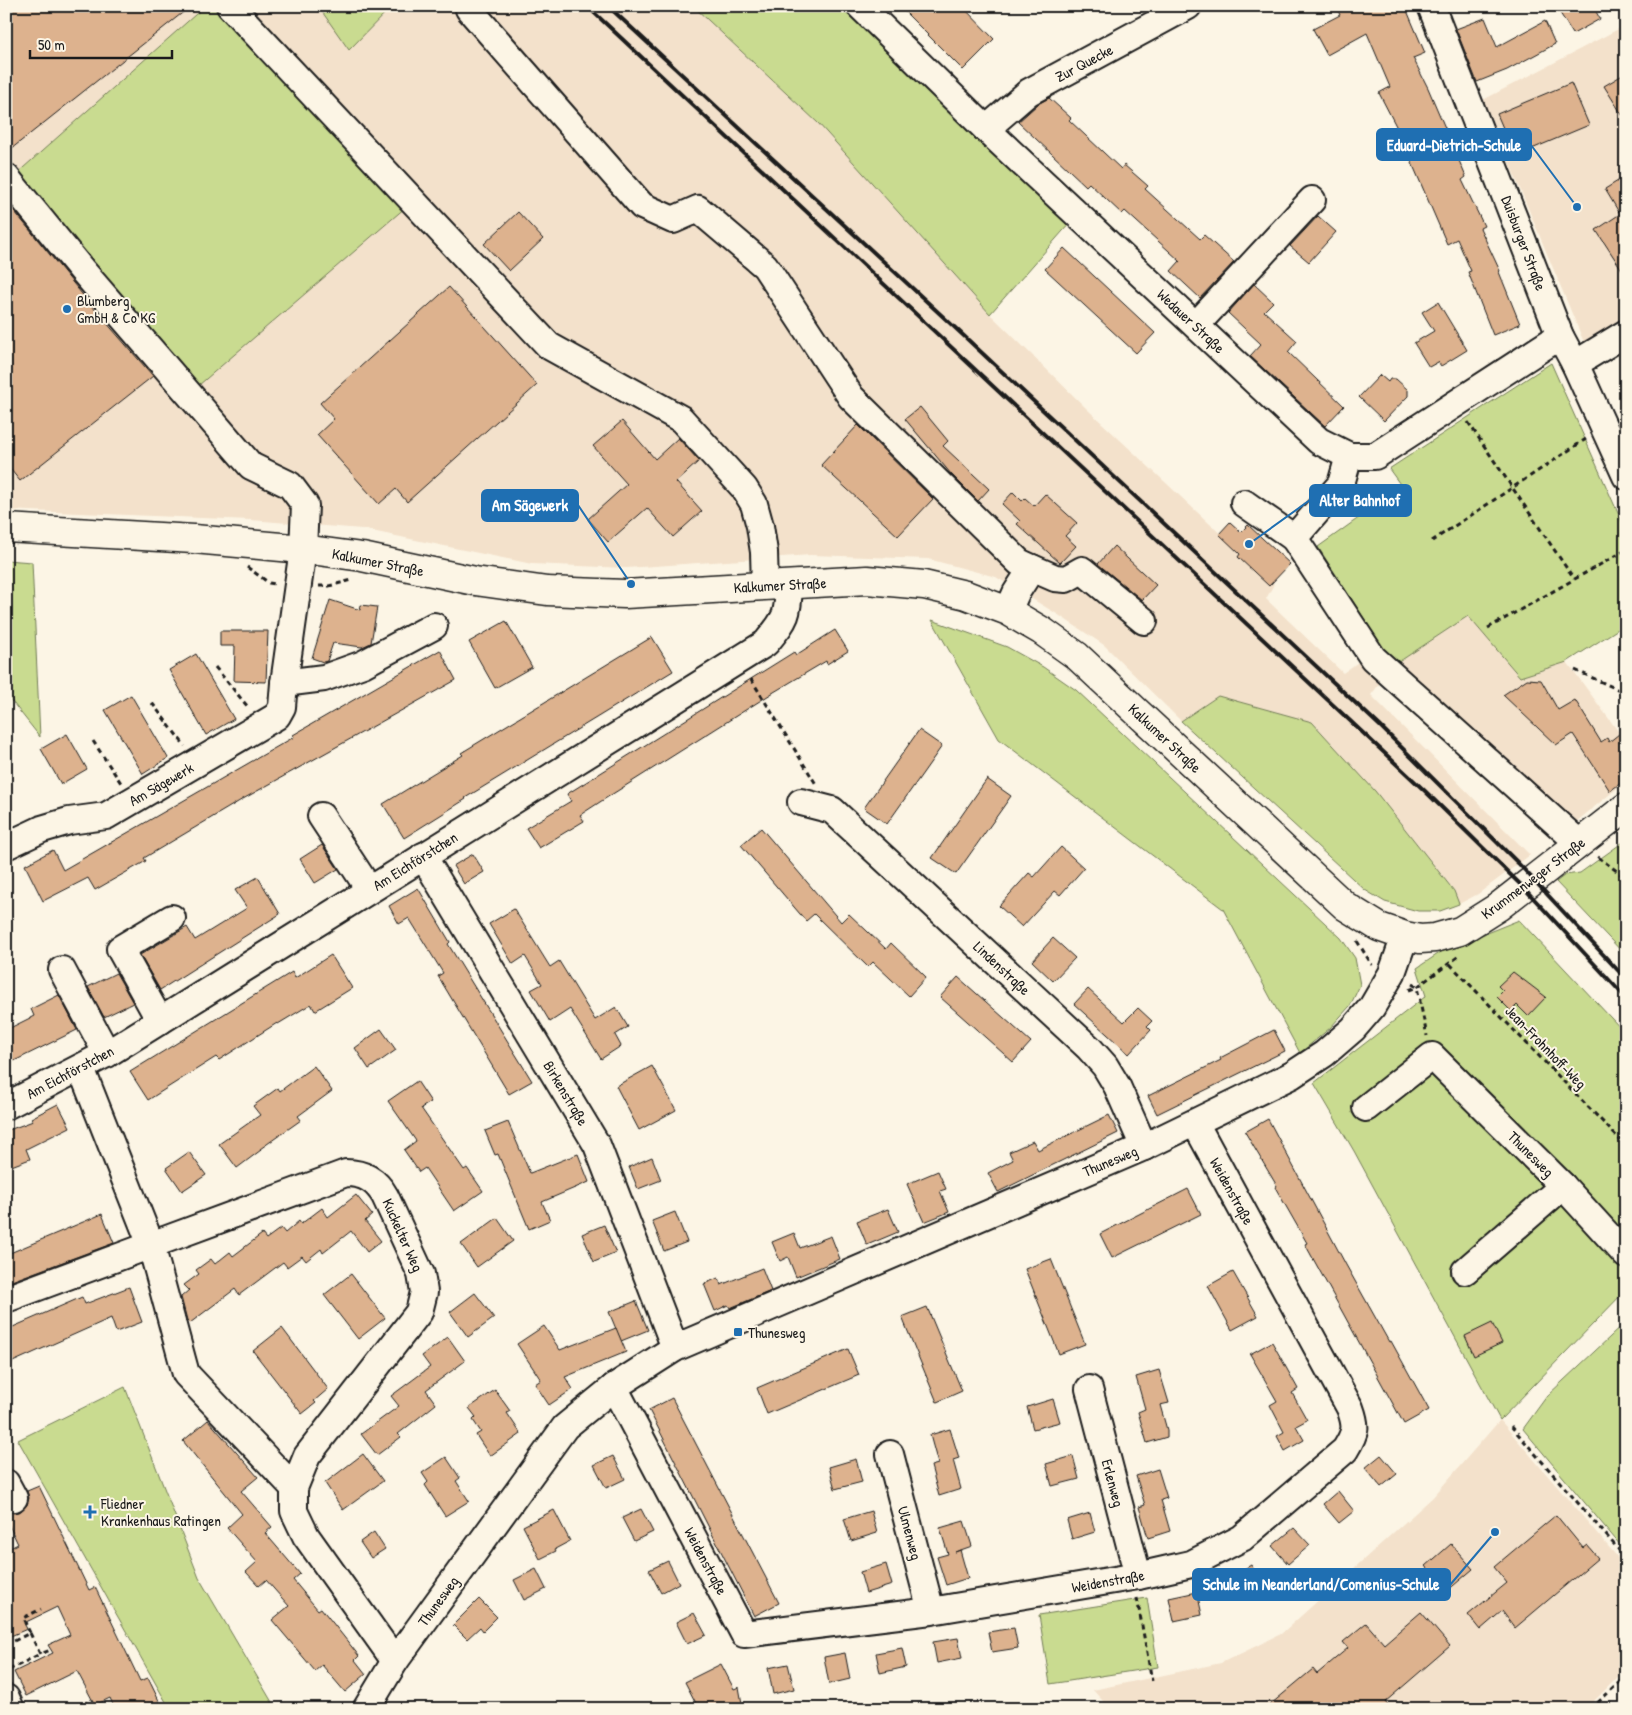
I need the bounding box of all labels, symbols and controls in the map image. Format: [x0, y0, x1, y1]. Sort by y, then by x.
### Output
scale bar [30, 28, 172, 60]
text: 50 m [38, 34, 65, 55]
street label: Zur Quecke [1051, 39, 1117, 87]
callout: Eduard-Dietrich-Schule [1377, 129, 1531, 160]
text: Eduard-Dietrich-Schule [1387, 134, 1522, 156]
street label: Duisburger Straße [1496, 193, 1552, 293]
street label: Wedauer Straße [1152, 284, 1230, 358]
place label: Blumberg GmbH & Co KG [77, 290, 156, 328]
marker: Blumberg GmbH & Co KG [61, 303, 73, 315]
callout: Alter Bahnhof [1310, 485, 1411, 516]
text: Alter Bahnhof [1319, 489, 1401, 511]
callout: Am Sägewerk [482, 490, 578, 521]
text: Am Sägewerk [492, 494, 568, 517]
street label: Kalkumer Straße [330, 543, 426, 581]
street label: Kalkumer Straße [733, 572, 827, 598]
street label: Kalkumer Straße [1124, 699, 1206, 777]
street label: Am Sägewerk [125, 757, 197, 811]
street label: Am Eichförstchen [369, 827, 461, 895]
street label: Krummenweger Straße [1477, 832, 1589, 924]
street label: Lindenstraße [969, 936, 1035, 1000]
street label: Jean-Frohnhoff-Weg [1501, 1001, 1592, 1094]
street label: Am Eichförstchen [23, 1040, 118, 1104]
street label: Birkenstraße [538, 1057, 594, 1129]
street label: Thunesweg [1503, 1126, 1559, 1182]
street label: Thunesweg [1079, 1140, 1141, 1182]
street label: Weidenstraße [1205, 1154, 1259, 1228]
street label: Kuckelter Weg [378, 1195, 429, 1275]
place label: Thunesweg [748, 1322, 806, 1343]
marker: Thunesweg [732, 1326, 744, 1338]
street label: Erlenweg [1097, 1457, 1130, 1510]
place label: Fliedner Krankenhaus Ratingen [100, 1493, 221, 1531]
street label: Ulmenweg [893, 1504, 927, 1562]
marker: Fliedner Krankenhaus Ratingen [83, 1505, 97, 1519]
street label: Weidenstraße [679, 1524, 733, 1598]
street label: Weidenstraße [1070, 1564, 1146, 1598]
callout: Schule im Neanderland/Comenius-Schule [1193, 1569, 1450, 1600]
street label: Thunesweg [413, 1571, 464, 1630]
text: Schule im Neanderland/Comenius-Schule [1203, 1573, 1440, 1595]

